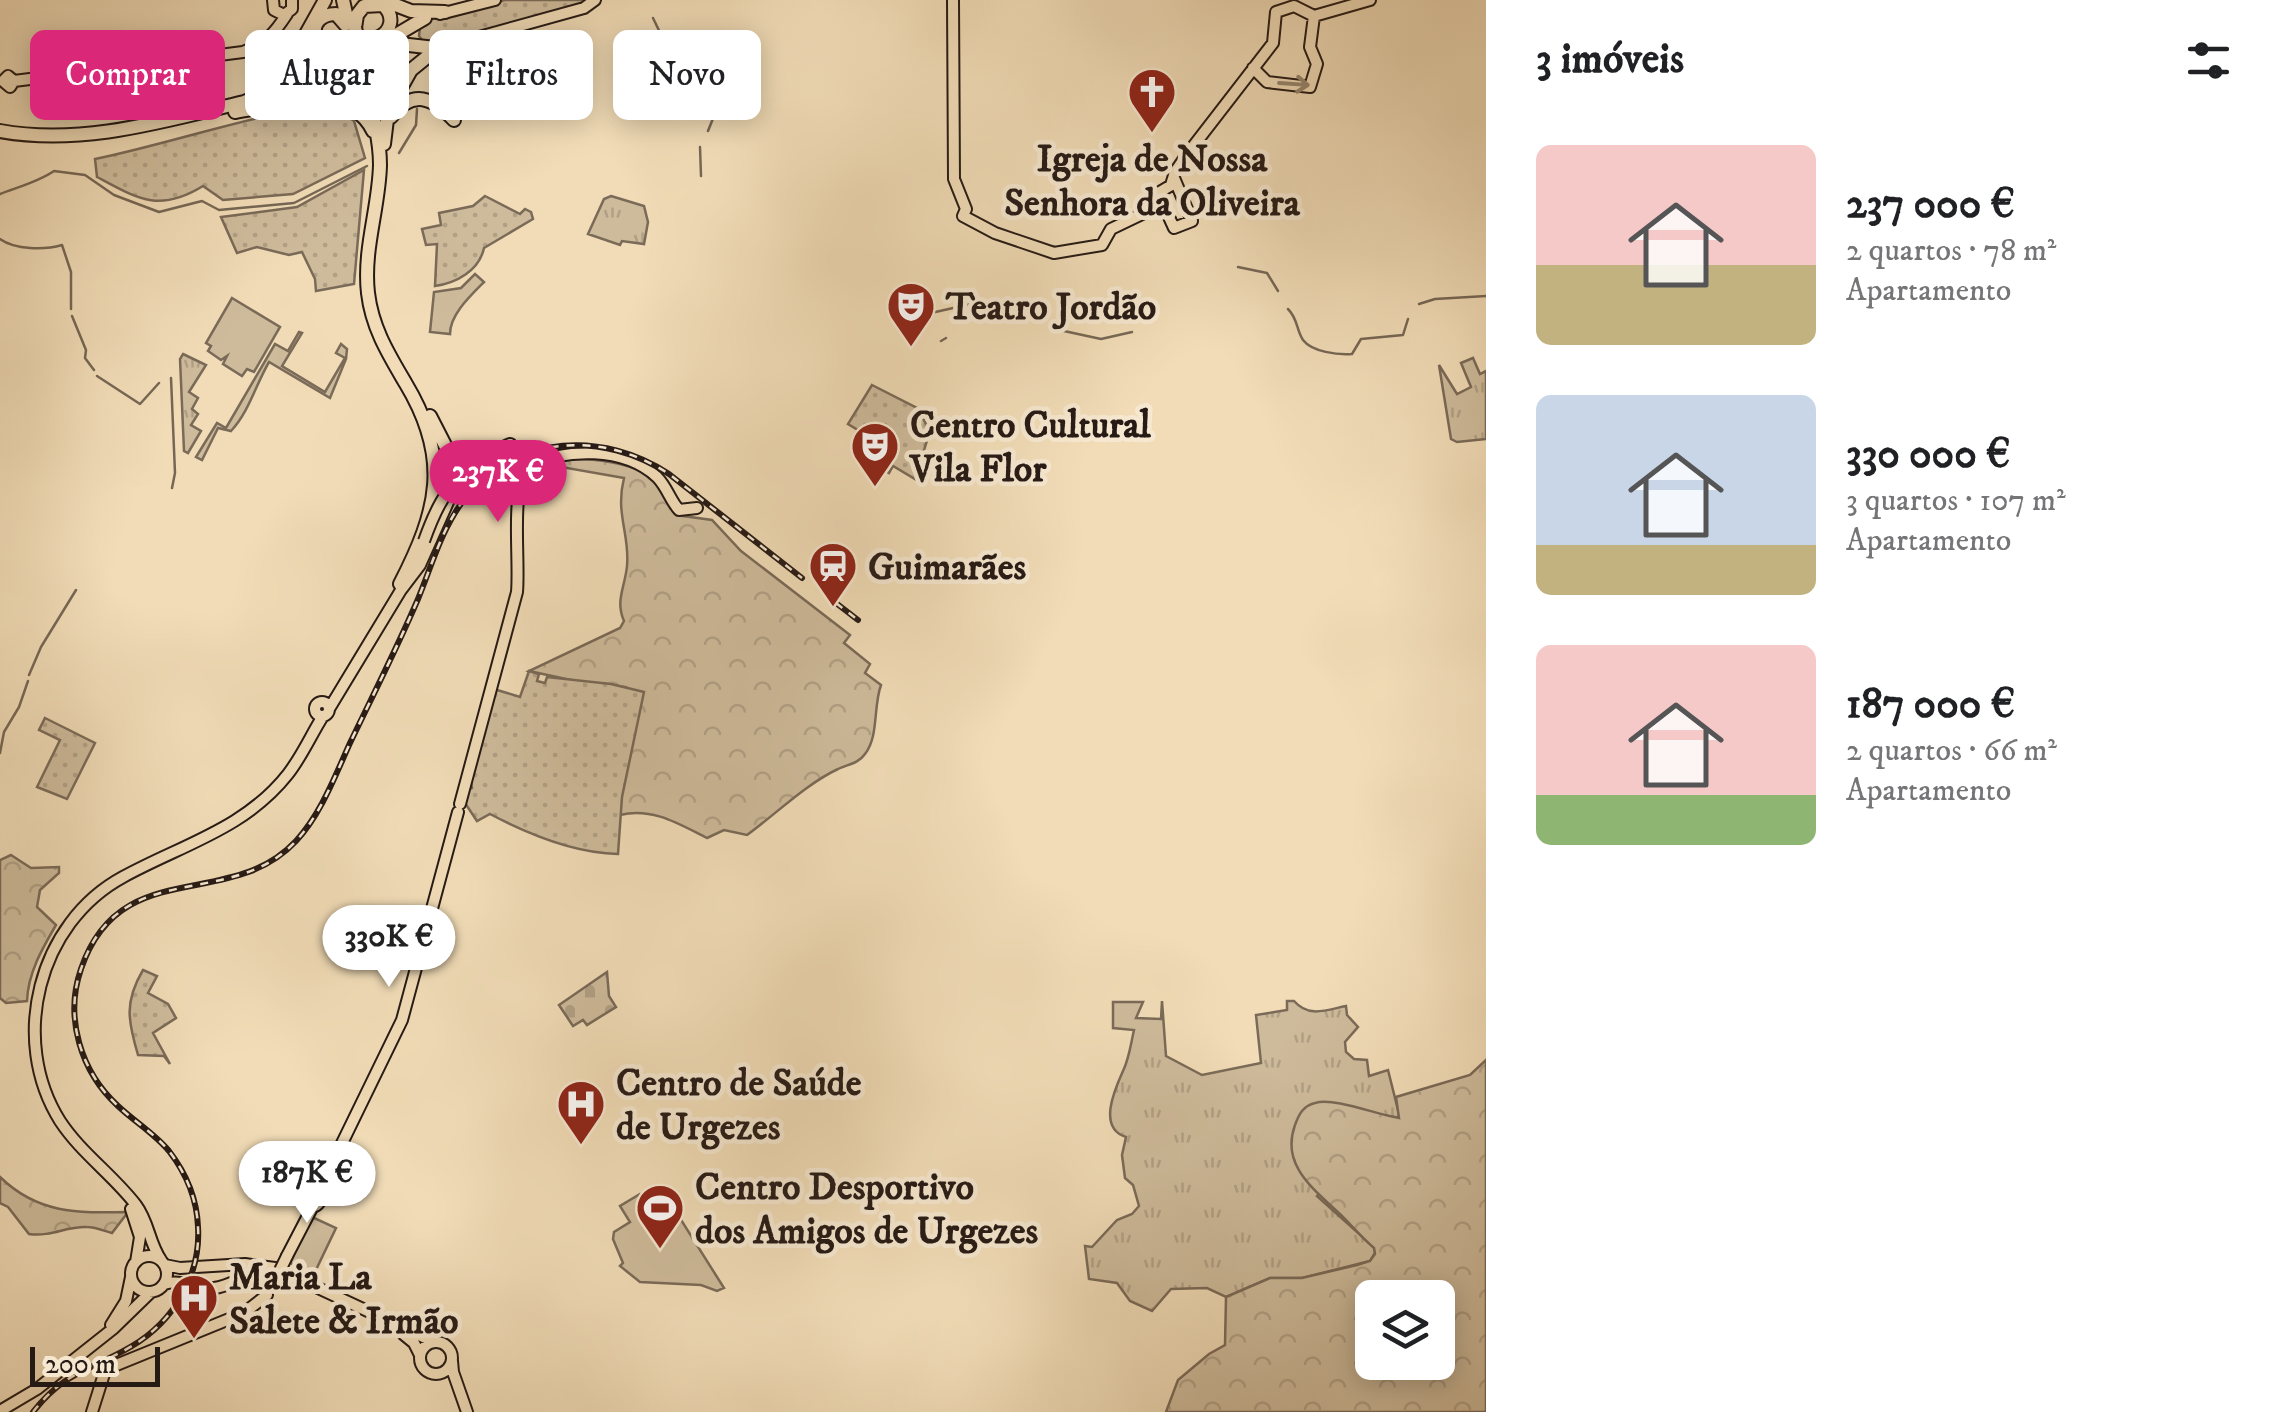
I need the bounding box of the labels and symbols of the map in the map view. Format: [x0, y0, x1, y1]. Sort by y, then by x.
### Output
church icon: Igreja de Nossa Senhora da Oliveira [1126, 66, 1178, 134]
one-way arrow [1277, 75, 1310, 94]
place label: Igreja de Nossa Senhora da Oliveira [1004, 136, 1301, 228]
theatre icon: Teatro Jordão [885, 280, 937, 348]
place label: Teatro Jordão [945, 284, 1156, 332]
place label: Centro Cultural Vila Flor [908, 402, 1151, 494]
theatre icon: Centro Cultural Vila Flor [849, 420, 901, 488]
pin: 237K € [417, 440, 579, 525]
station icon: Guimarães [807, 540, 859, 608]
place label: Guimarães [868, 544, 1026, 592]
pin: 330K € [308, 905, 470, 990]
place label: Centro de Saúde de Urgezes [616, 1060, 862, 1152]
hospital icon: Centro de Saúde de Urgezes [555, 1078, 607, 1146]
pin: 187K € [226, 1141, 388, 1226]
place label: Centro Desportivo dos Amigos de Urgezes [695, 1164, 1038, 1256]
sports icon: Centro Desportivo dos Amigos de Urgezes [634, 1182, 686, 1250]
place label: Maria La Salete & Irmão [229, 1254, 459, 1346]
hospital icon: Maria La Salete & Irmão [168, 1272, 220, 1340]
scale bar [30, 1342, 160, 1386]

